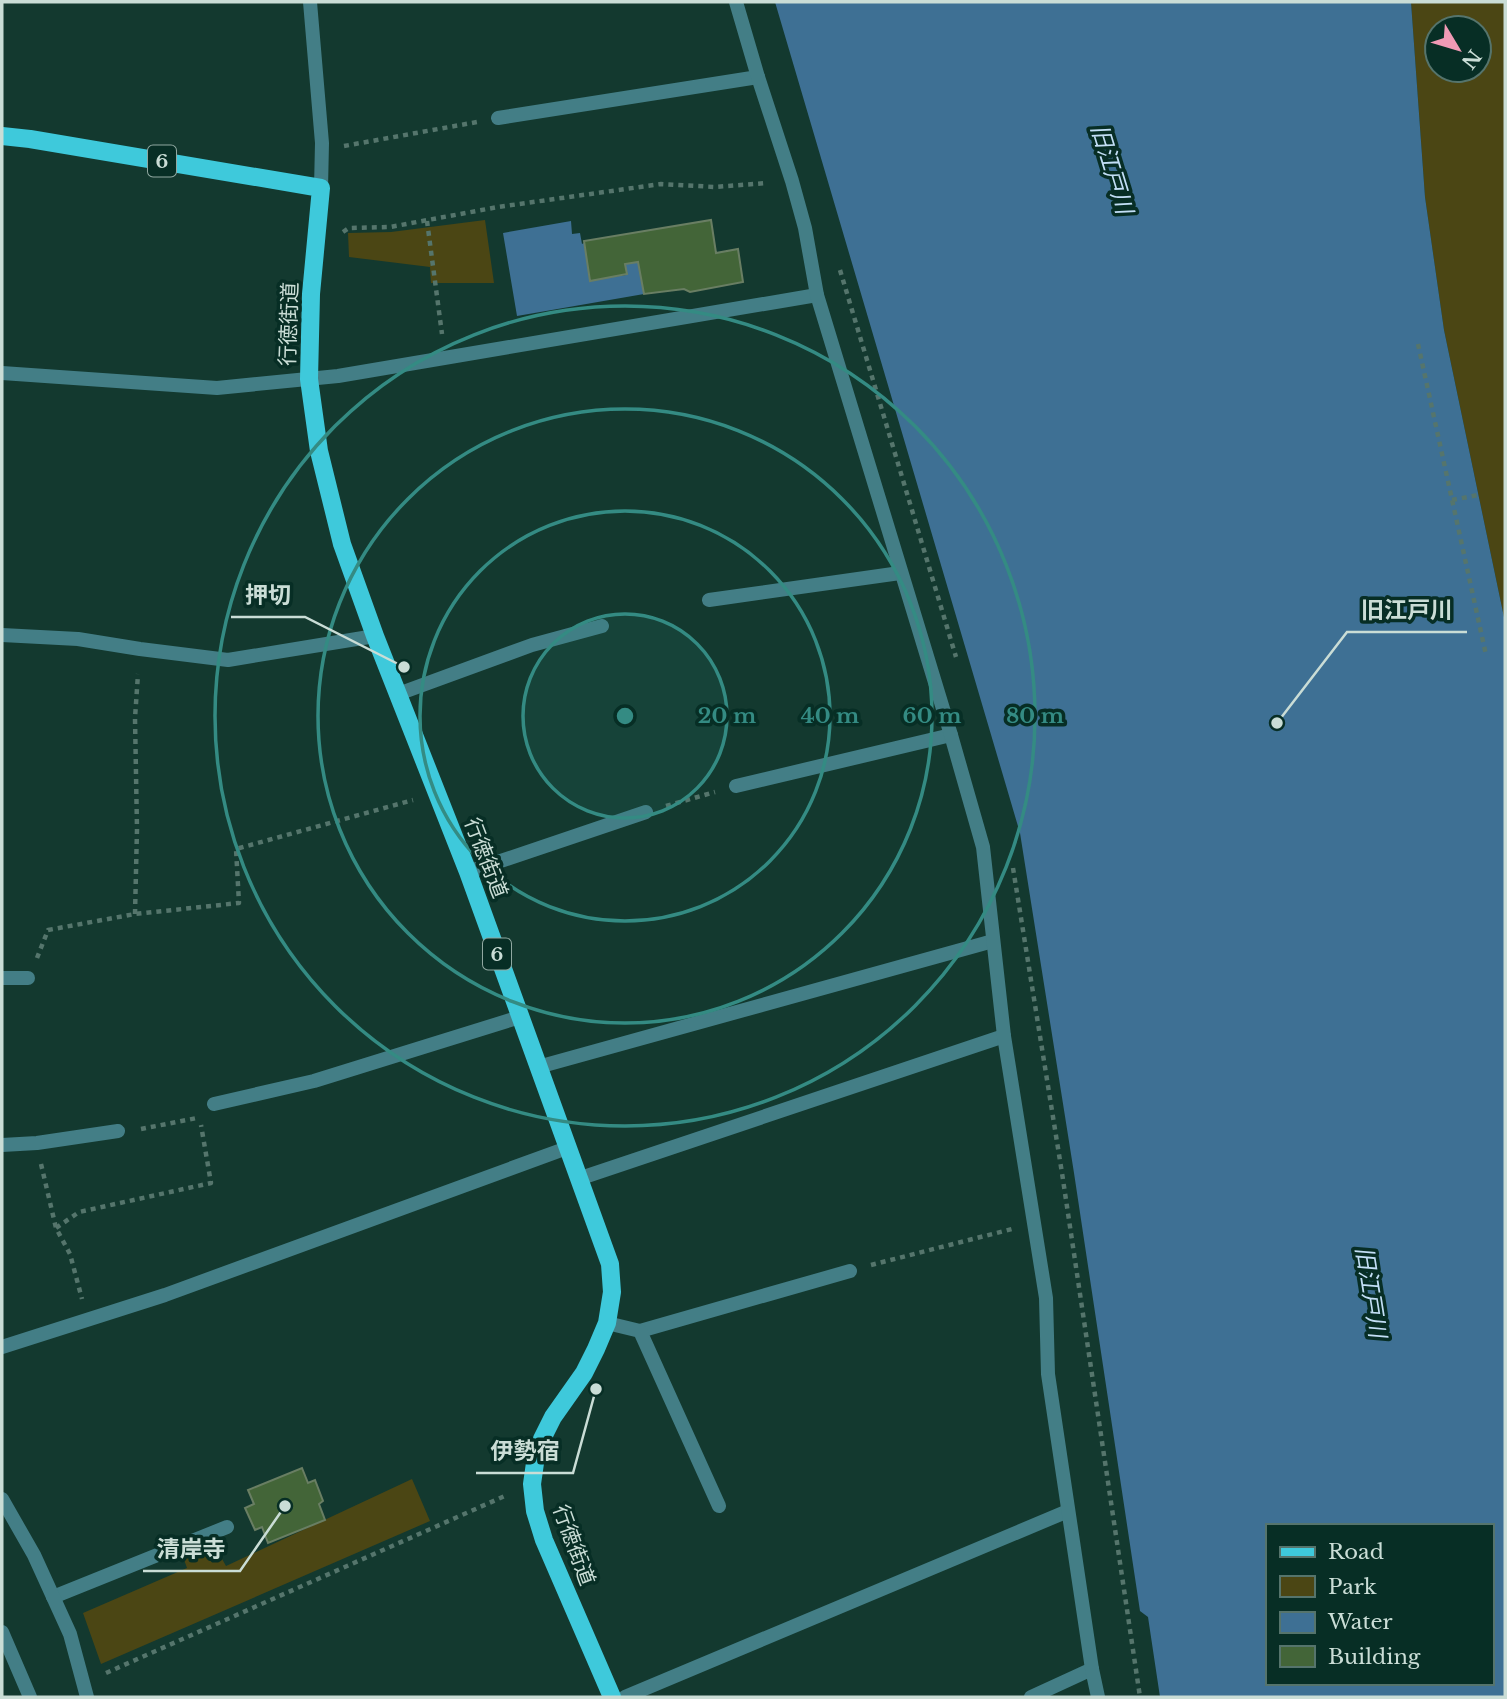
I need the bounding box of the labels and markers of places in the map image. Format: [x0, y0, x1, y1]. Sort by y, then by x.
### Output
callout: 押切 [231, 573, 305, 617]
callout: 旧江戸川 [1347, 588, 1467, 632]
centre of rings [613, 704, 637, 728]
callout: 伊勢宿 [476, 1429, 573, 1473]
callout: 清岸寺 [143, 1527, 240, 1571]

